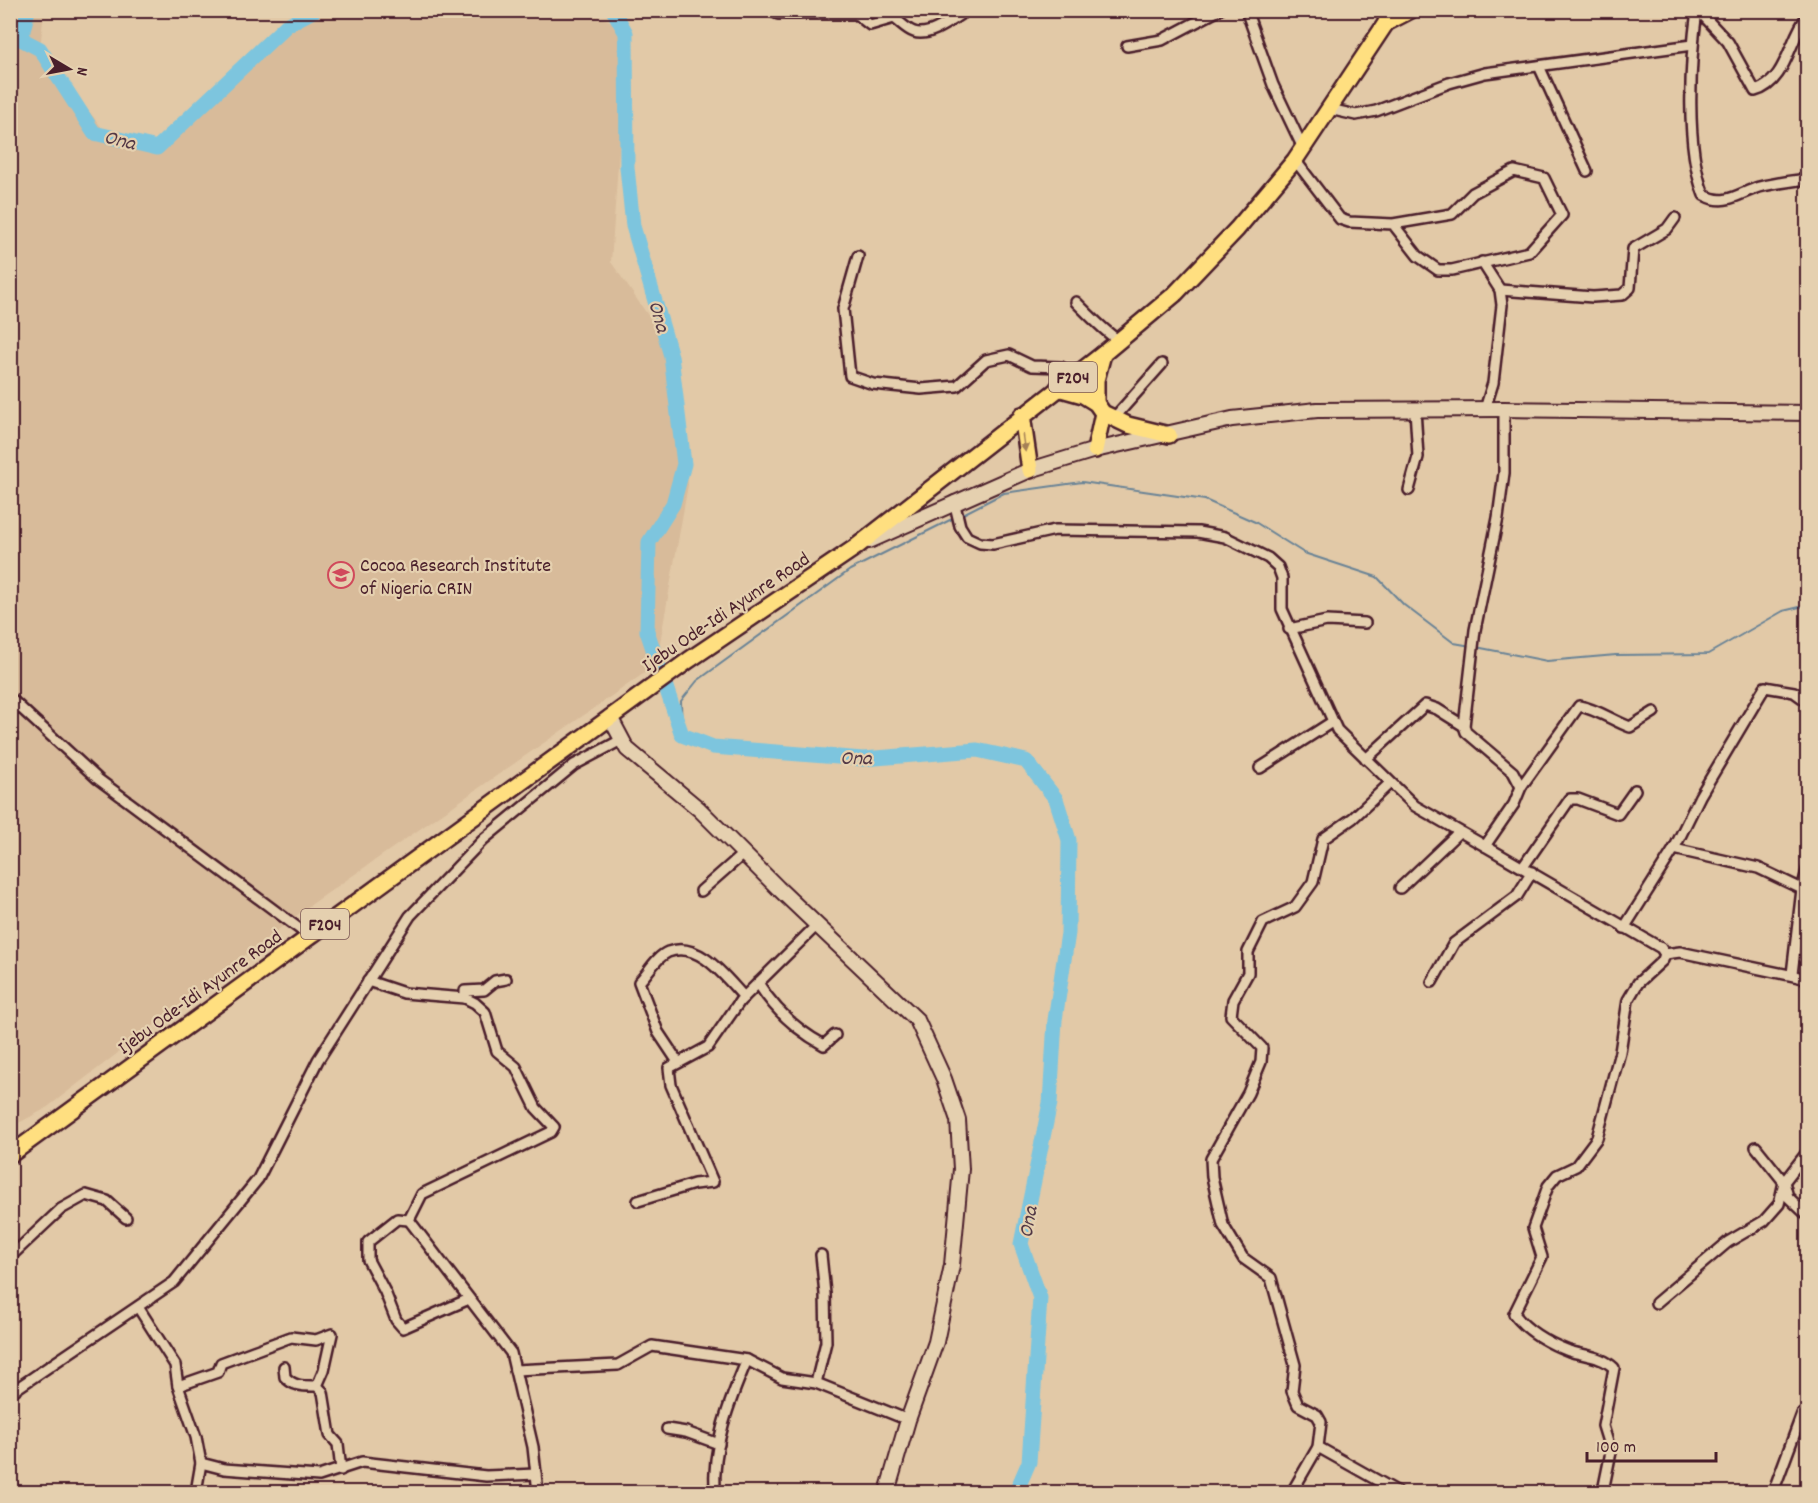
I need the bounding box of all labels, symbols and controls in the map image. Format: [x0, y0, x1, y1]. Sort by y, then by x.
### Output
north arrow [39, 39, 99, 99]
text: N [69, 65, 93, 77]
water label: Ona [100, 124, 139, 161]
water label: Ona [638, 297, 676, 337]
road number: F204 [1049, 362, 1097, 392]
one-way arrow [1020, 434, 1029, 453]
street label: Ijebu Ode-Idi Ayunre Road [637, 547, 816, 680]
place label: Cocoa Research Institute of Nigeria CRIN [360, 553, 551, 604]
school or university icon: Cocoa Research Institute of Nigeria CRIN [326, 560, 356, 590]
water label: Ona [840, 745, 873, 775]
road number: F204 [301, 909, 349, 939]
street label: Ijebu Ode-Idi Ayunre Road [113, 924, 289, 1063]
water label: Ona [1012, 1203, 1048, 1241]
scale bar [1587, 1425, 1716, 1463]
text: 100 m [1596, 1436, 1636, 1461]

